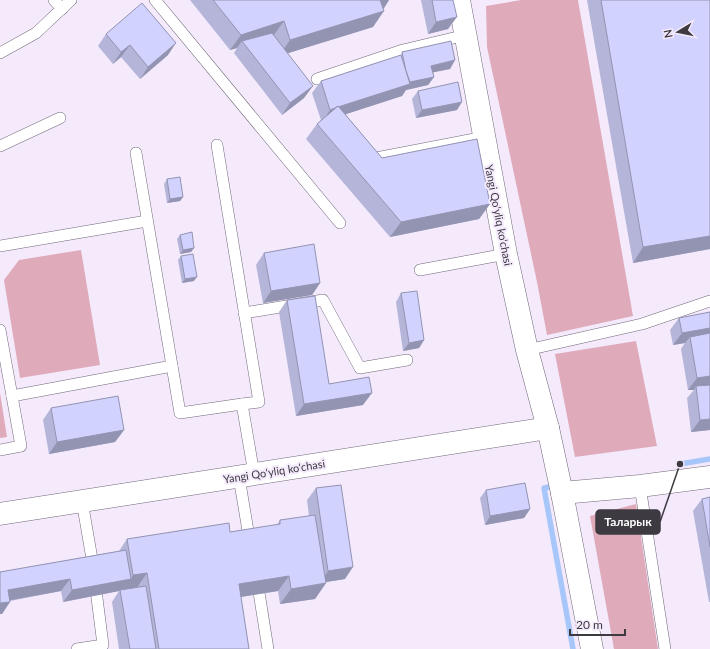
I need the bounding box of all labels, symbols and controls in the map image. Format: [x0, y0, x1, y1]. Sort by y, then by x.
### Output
north arrow [658, 12, 698, 52]
text: N [661, 29, 675, 39]
street label: Yangi Qo'yliq ko'chasi [483, 163, 515, 267]
street label: Yangi Qo'yliq ko'chasi [222, 456, 326, 485]
callout: Таларык [596, 510, 660, 534]
text: Таларык [604, 514, 652, 529]
scale bar [570, 611, 625, 637]
text: 20 m [576, 617, 603, 632]

